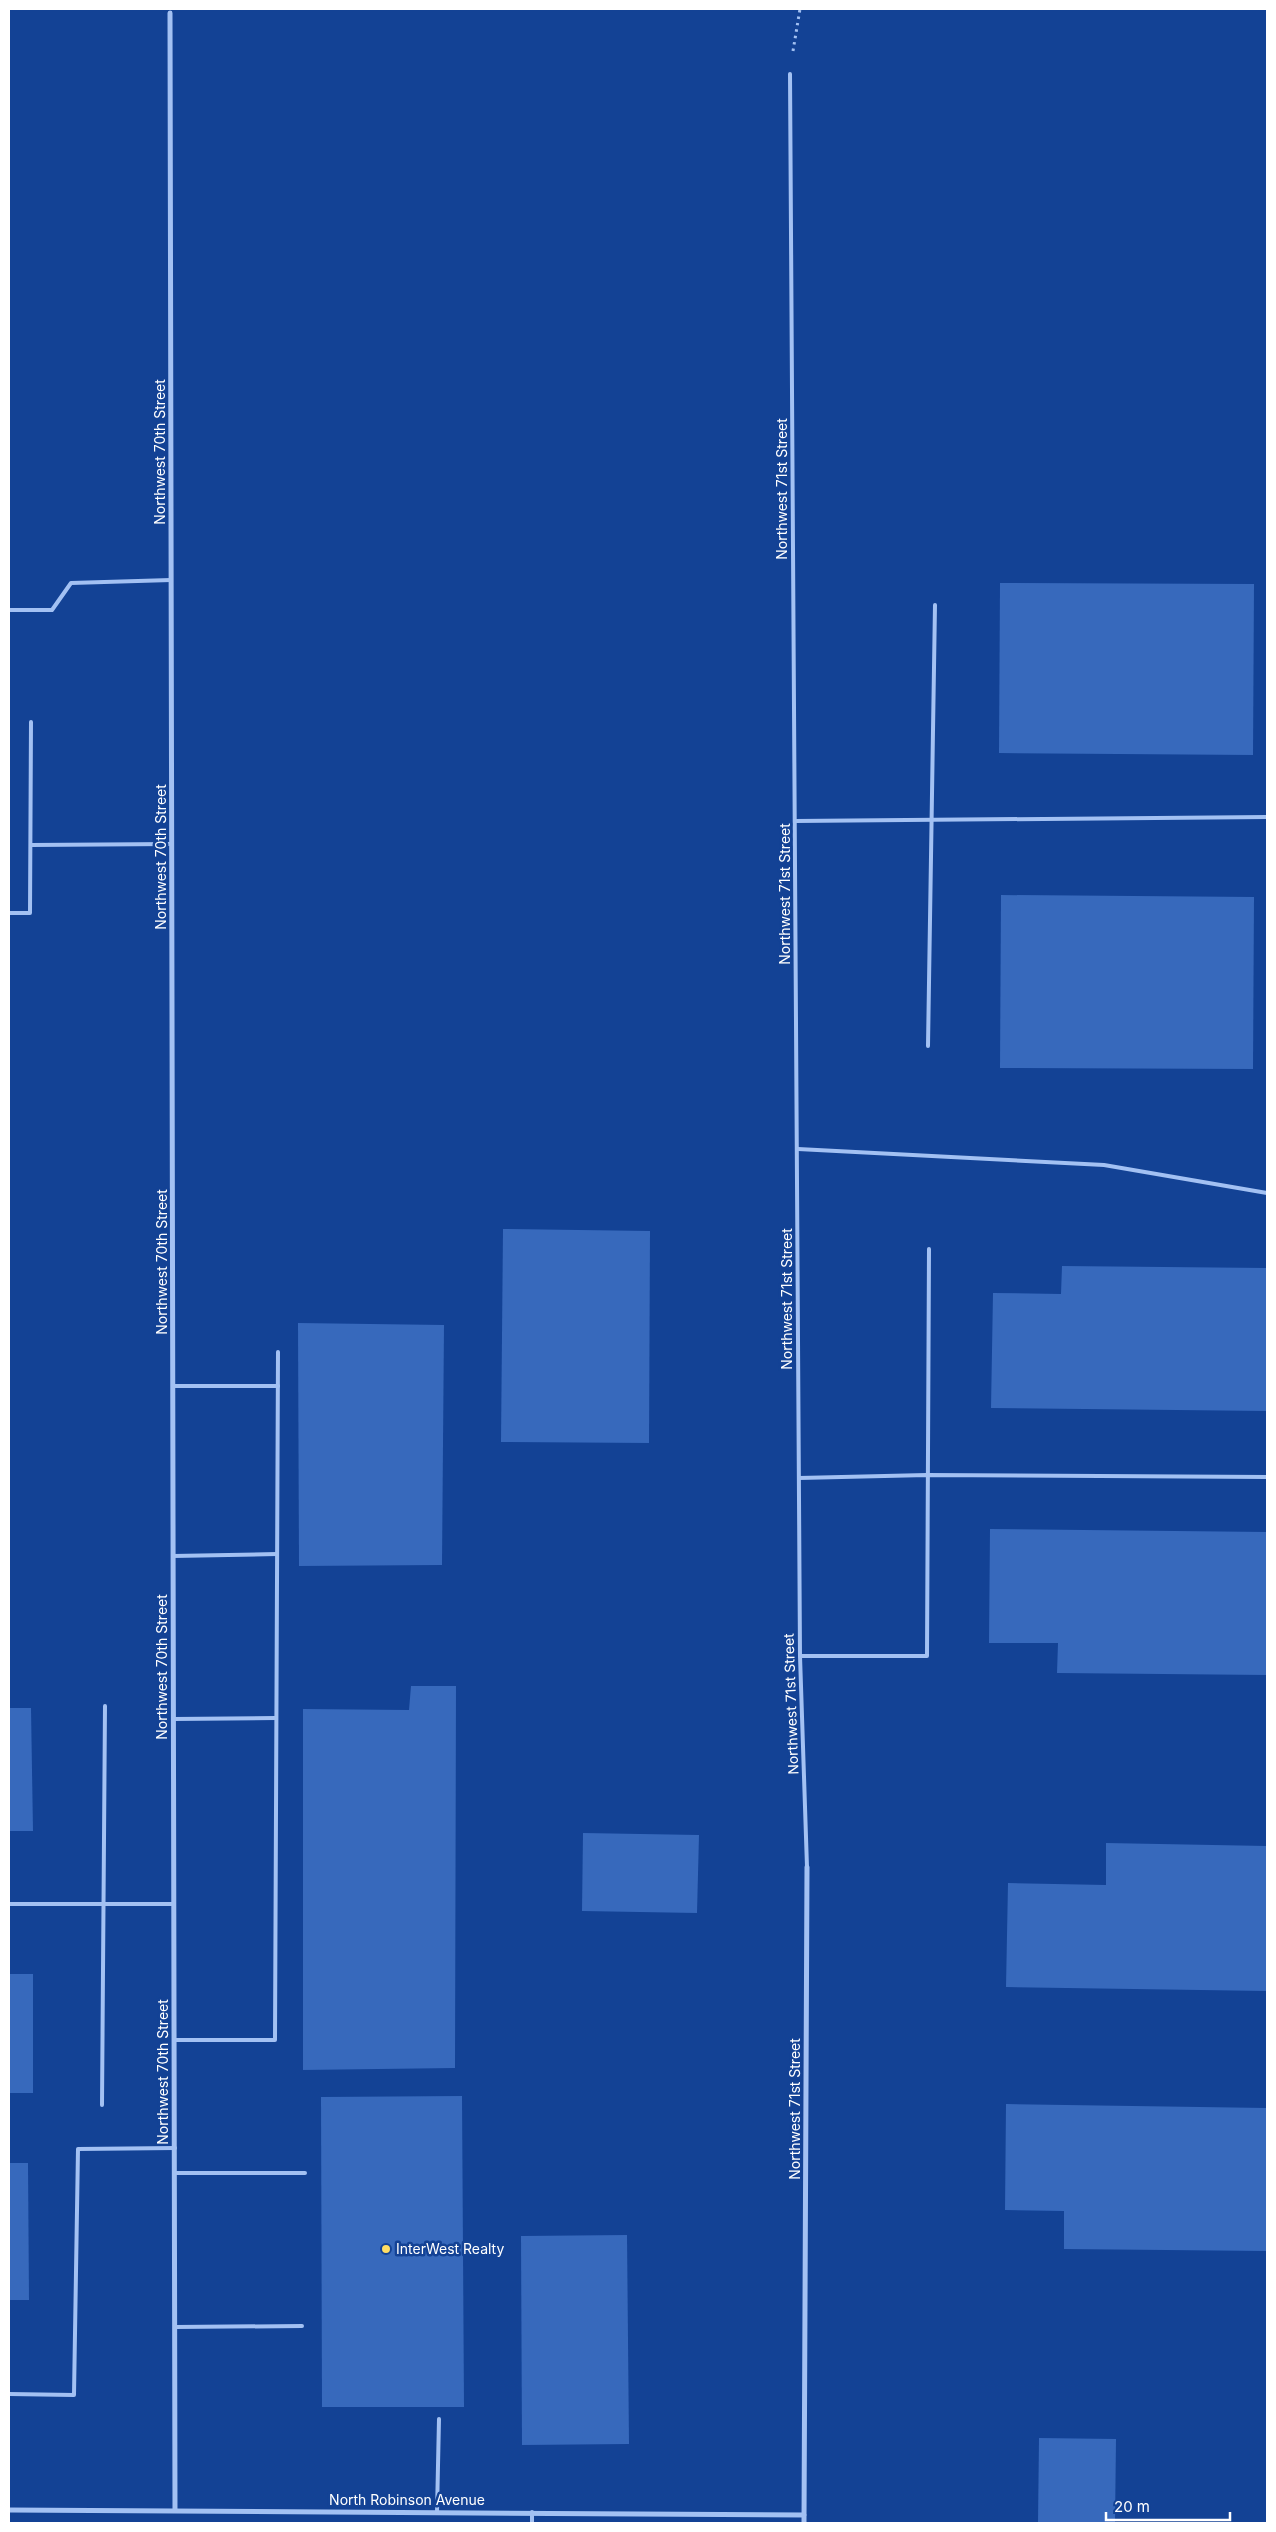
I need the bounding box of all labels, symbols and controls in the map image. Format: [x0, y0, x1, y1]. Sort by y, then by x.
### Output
street label: Northwest 70th Street [151, 379, 168, 525]
street label: Northwest 71st Street [773, 418, 790, 560]
street label: Northwest 70th Street [152, 784, 169, 930]
street label: Northwest 71st Street [776, 823, 793, 965]
street label: Northwest 70th Street [153, 1189, 170, 1335]
street label: Northwest 71st Street [778, 1228, 795, 1370]
street label: Northwest 70th Street [153, 1594, 170, 1740]
street label: Northwest 71st Street [780, 1633, 801, 1775]
street label: Northwest 70th Street [154, 1999, 171, 2145]
street label: Northwest 71st Street [786, 2038, 803, 2180]
place label: InterWest Realty [396, 2240, 504, 2257]
marker: InterWest Realty [380, 2243, 392, 2255]
scale bar [1106, 2490, 1230, 2522]
street label: North Robinson Avenue [329, 2491, 485, 2508]
text: 20 m [1114, 2497, 1150, 2516]

